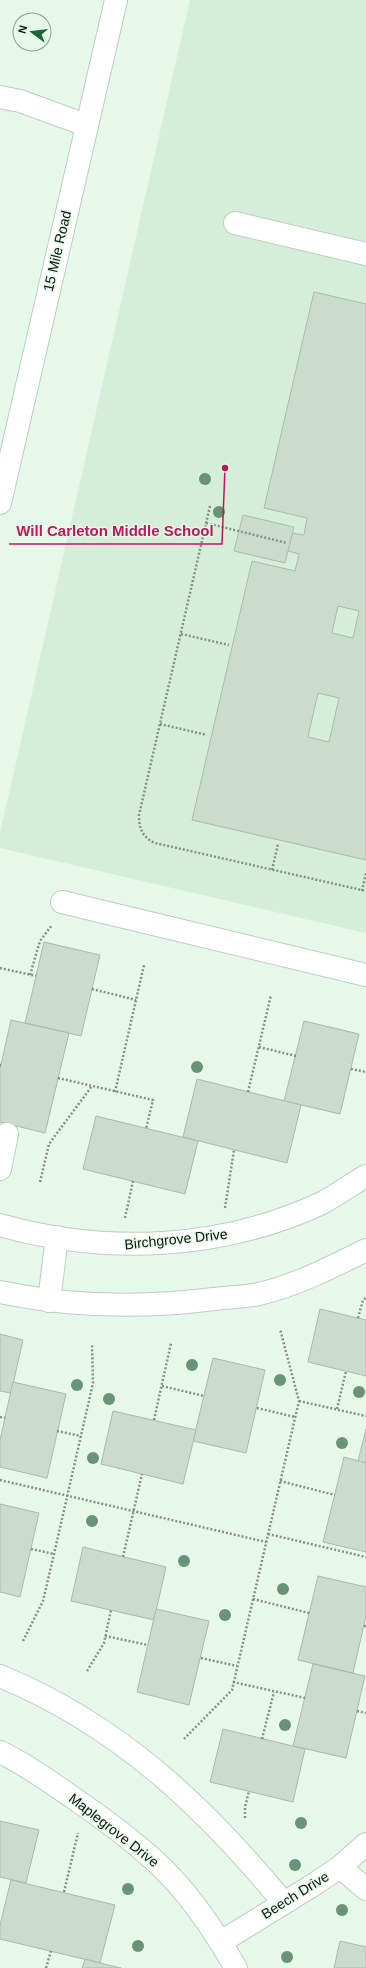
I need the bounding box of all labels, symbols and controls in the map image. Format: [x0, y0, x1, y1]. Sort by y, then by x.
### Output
north arrow [12, 12, 52, 52]
text: N [16, 24, 29, 35]
street label: 15 Mile Road [40, 209, 74, 293]
callout: Will Carleton Middle School [9, 517, 222, 544]
text: Will Carleton Middle School [16, 522, 214, 539]
street label: Birchgrove Drive [124, 1226, 228, 1252]
street label: Maplegrove Drive [66, 1790, 162, 1870]
street label: Beech Drive [258, 1868, 332, 1922]

